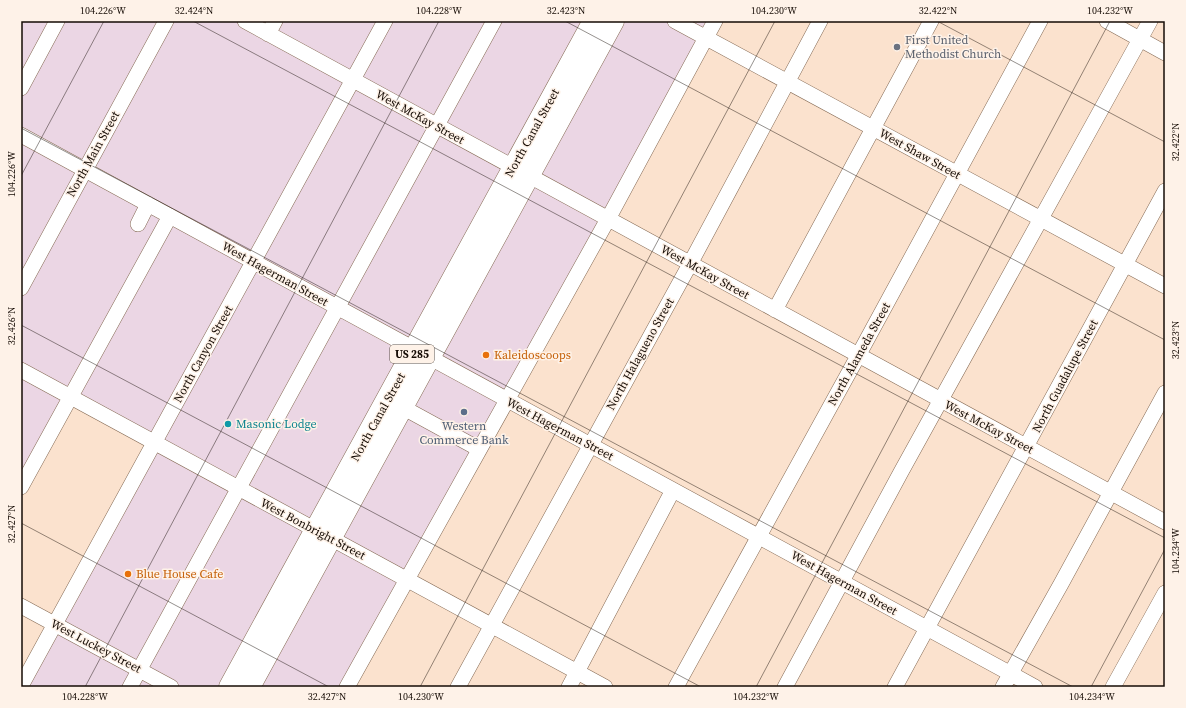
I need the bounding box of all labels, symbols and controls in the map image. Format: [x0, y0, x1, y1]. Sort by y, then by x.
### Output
text: 104.226°W [80, 4, 126, 17]
text: 32.424°N [175, 4, 213, 17]
text: 104.228°W [416, 4, 462, 17]
text: 32.423°N [547, 4, 585, 17]
text: 104.230°W [751, 4, 797, 17]
text: 32.422°N [919, 4, 957, 17]
text: 104.232°W [1087, 4, 1133, 17]
place label: First United Methodist Church [905, 32, 1001, 62]
marker: First United Methodist Church [892, 42, 902, 52]
street label: West McKay Street [373, 86, 467, 148]
street label: North Canal Street [501, 86, 563, 180]
street label: North Main Street [63, 108, 123, 200]
text: 32.422°N [1169, 123, 1182, 161]
street label: West Shaw Street [876, 125, 964, 183]
text: 104.226°W [5, 151, 18, 197]
street label: West Hagerman Street [219, 238, 331, 310]
street label: West McKay Street [658, 241, 752, 303]
street label: North Halagueno Street [602, 295, 678, 413]
street label: North Alameda Street [824, 300, 894, 408]
street label: North Canyon Street [170, 303, 236, 405]
text: 32.426°N [5, 307, 18, 345]
street label: North Guadalupe Street [1028, 317, 1102, 435]
text: 32.423°N [1169, 321, 1182, 359]
road number: US 285 [390, 345, 434, 363]
place label: Kaleidoscoops [494, 347, 571, 363]
marker: Kaleidoscoops [481, 350, 491, 360]
street label: North Canal Street [347, 370, 409, 464]
street label: West Hagerman Street [504, 394, 616, 464]
street label: West McKay Street [942, 397, 1036, 457]
marker: Western Commerce Bank [459, 407, 469, 417]
place label: Masonic Lodge [236, 416, 317, 432]
place label: Western Commerce Bank [419, 418, 509, 448]
marker: Masonic Lodge [223, 419, 233, 429]
street label: West Bonbright Street [258, 495, 368, 563]
text: 32.427°N [5, 505, 18, 543]
text: 104.234°W [1169, 528, 1182, 574]
street label: West Hagerman Street [788, 547, 900, 619]
place label: Blue House Cafe [136, 566, 223, 582]
marker: Blue House Cafe [123, 569, 133, 579]
street label: West Luckey Street [48, 615, 144, 677]
text: 104.228°W [62, 690, 108, 703]
text: 32.427°N [308, 690, 346, 703]
text: 104.230°W [398, 690, 444, 703]
text: 104.232°W [733, 690, 779, 703]
text: 104.234°W [1069, 690, 1115, 703]

